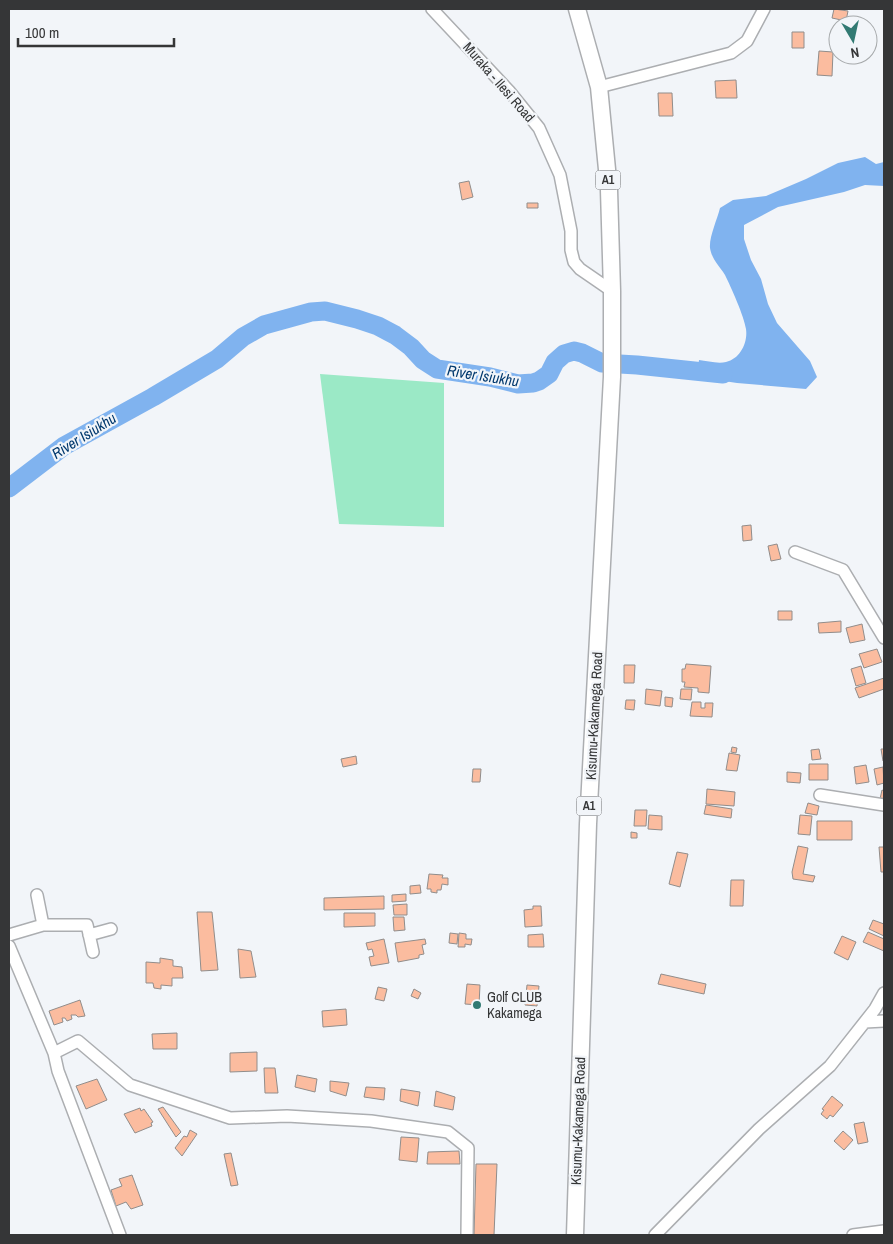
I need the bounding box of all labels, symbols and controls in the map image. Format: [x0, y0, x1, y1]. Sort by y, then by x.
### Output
scale bar [18, 15, 174, 47]
north arrow [828, 15, 878, 65]
text: 100 m [25, 22, 59, 43]
street label: Muraka - Ilesi Road [459, 38, 539, 126]
text: N [850, 43, 861, 62]
road number: A1 [596, 170, 620, 190]
water label: River Isiukhu [446, 359, 521, 392]
water label: River Isiukhu [47, 407, 120, 464]
street label: Kisumu-Kakamega Road [582, 651, 606, 781]
road number: A1 [576, 796, 602, 816]
place label: Golf CLUB Kakamega [487, 988, 542, 1022]
marker: Golf CLUB Kakamega [471, 999, 483, 1011]
street label: Kisumu-Kakamega Road [567, 1057, 589, 1185]

